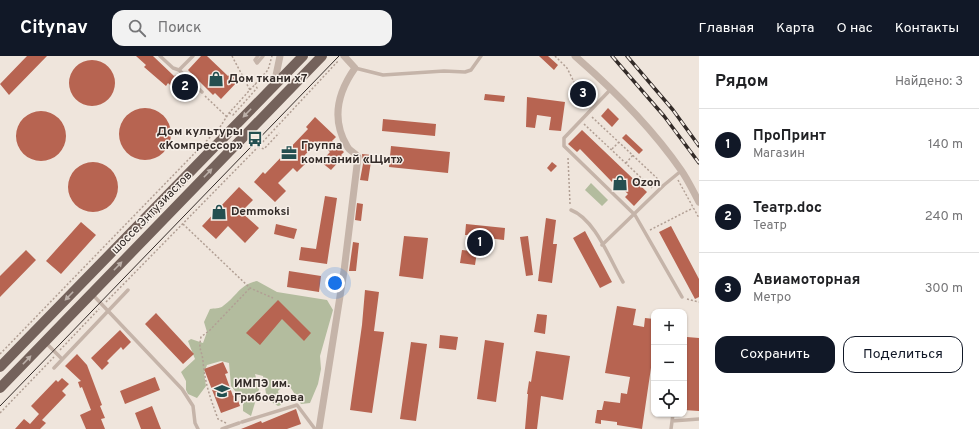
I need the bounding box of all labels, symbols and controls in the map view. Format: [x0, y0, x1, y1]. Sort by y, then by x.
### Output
search box [112, 10, 392, 46]
text: Citynav [20, 16, 88, 40]
icon: search [126, 17, 148, 39]
text: Поиск [158, 19, 202, 38]
text: Главная [699, 20, 754, 37]
text: Карта [776, 20, 814, 37]
text: О нас [836, 20, 873, 37]
text: Контакты [895, 20, 959, 37]
shop icon: Дом ткани x7 [207, 70, 225, 88]
place label: Дом ткани x7 [228, 71, 307, 87]
text: Рядом [715, 71, 768, 93]
pin: 2 [172, 72, 198, 102]
text: Найдено: 3 [895, 74, 963, 90]
pin: 3 [570, 79, 596, 109]
one-way arrow [242, 108, 252, 118]
place label: Дом культуры «Компрессор» [157, 124, 243, 154]
text: ПроПринт [753, 127, 826, 146]
bus stop icon: Дом культуры «Компрессор» [246, 130, 264, 148]
text: 1 [725, 137, 731, 153]
text: 140 m [928, 137, 963, 153]
place label: Группа компаний «Щит» [301, 138, 403, 168]
office icon: Группа компаний «Щит» [280, 144, 298, 162]
text: Магазин [753, 146, 805, 162]
street label: шоссе Энтузиастов [108, 168, 196, 258]
one-way arrow [203, 168, 213, 178]
shop icon: Ozon [611, 174, 629, 192]
place label: Ozon [632, 175, 661, 191]
text: Театр.doc [753, 199, 822, 218]
shop icon: Demmoksi [210, 203, 228, 221]
place label: Demmoksi [231, 204, 290, 220]
text: 2 [724, 209, 732, 225]
text: 240 m [925, 209, 963, 225]
text: Театр [753, 218, 787, 234]
pin: 1 [467, 228, 493, 258]
one-way arrow [113, 261, 123, 271]
text: Авиамоторная [753, 271, 860, 290]
your location [325, 273, 345, 293]
text: 3 [724, 281, 732, 297]
text: 300 m [925, 281, 963, 297]
text: Метро [753, 290, 791, 306]
one-way arrow [64, 291, 74, 301]
map controls [651, 309, 687, 417]
button: + [651, 309, 687, 345]
button: Сохранить [715, 336, 835, 373]
button: Поделиться [843, 336, 963, 373]
button: − [651, 345, 687, 381]
one-way arrow [22, 355, 32, 365]
place label: ИМПЭ им. Грибоедова [234, 376, 304, 406]
button: locate [651, 381, 687, 417]
school or university icon: ИМПЭ им. Грибоедова [213, 382, 231, 400]

